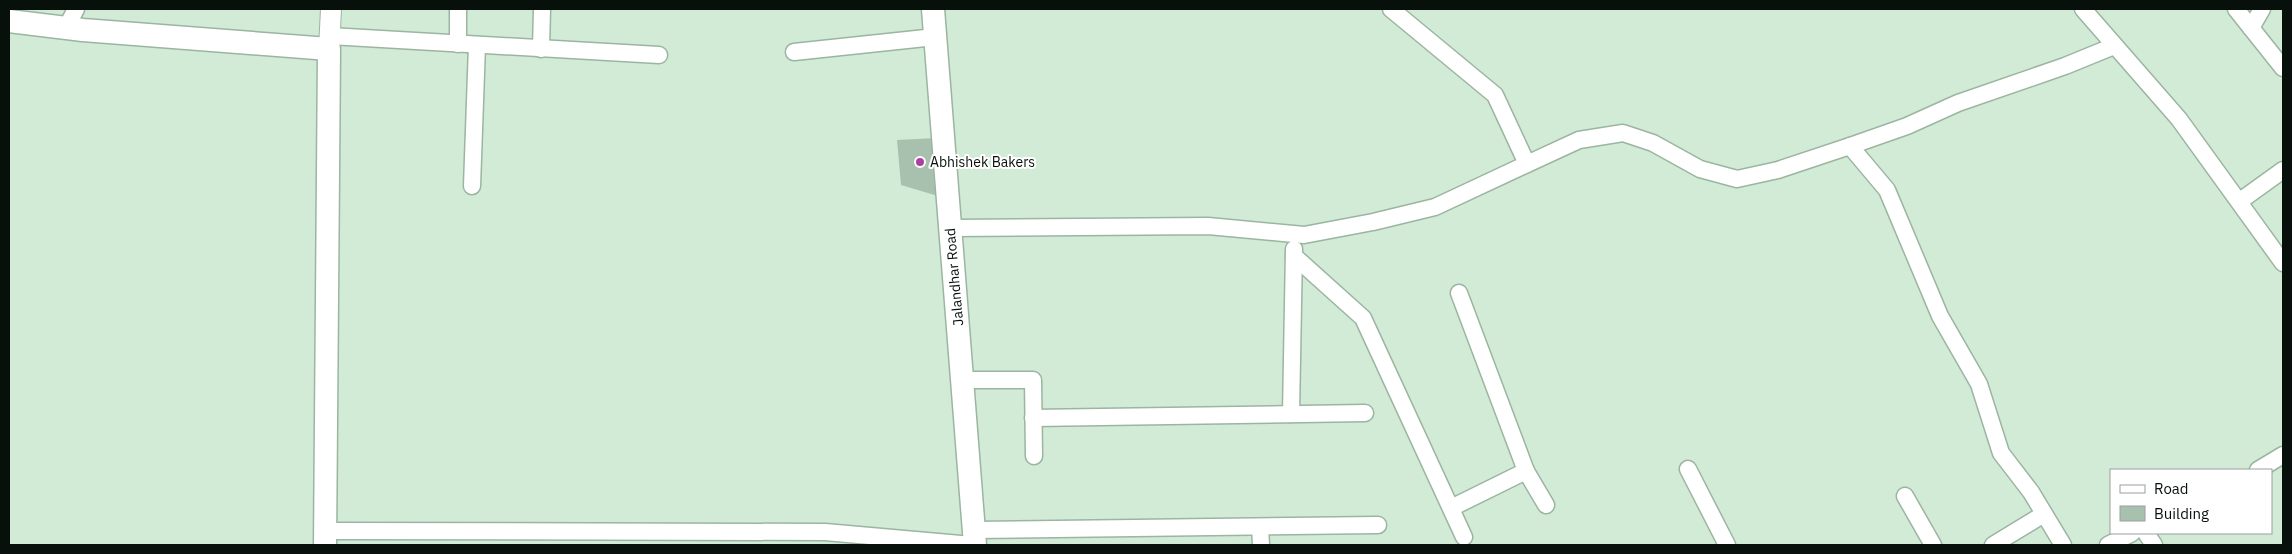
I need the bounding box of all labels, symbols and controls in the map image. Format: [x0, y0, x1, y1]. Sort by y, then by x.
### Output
place label: Abhishek Bakers [930, 153, 1035, 171]
marker: Abhishek Bakers [914, 156, 926, 168]
street label: Jalandhar Road [941, 227, 967, 327]
legend [2110, 469, 2272, 534]
text: Road [2154, 479, 2189, 498]
text: Building [2154, 504, 2209, 523]

